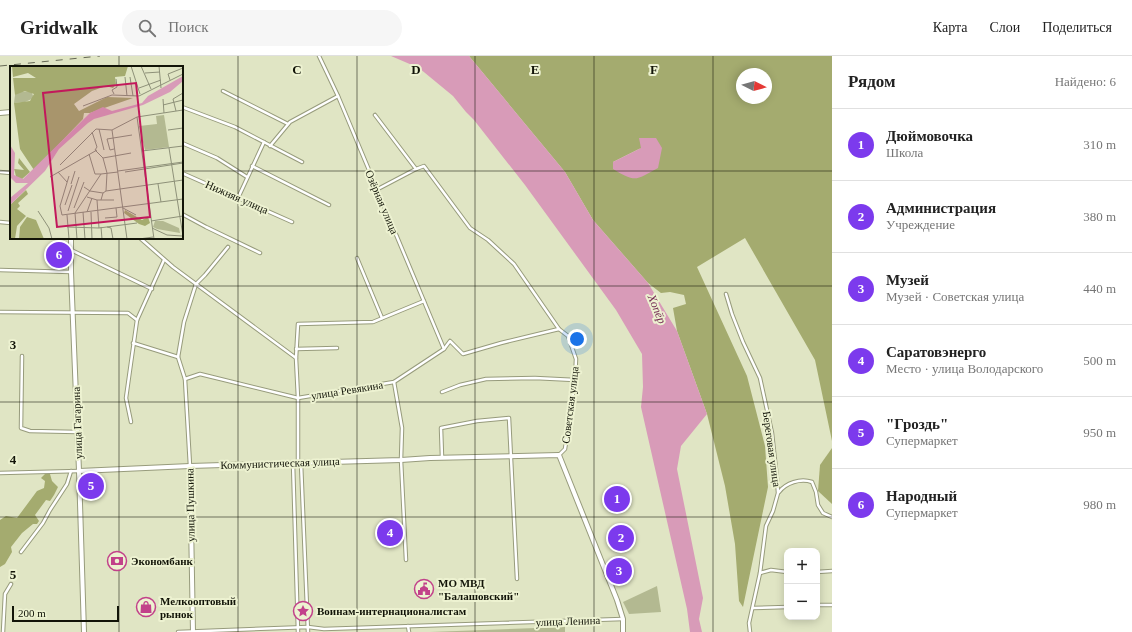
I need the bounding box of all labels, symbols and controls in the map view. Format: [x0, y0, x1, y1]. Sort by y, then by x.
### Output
search box [122, 10, 402, 46]
text: Gridwalk [20, 17, 98, 38]
icon: search [136, 17, 158, 39]
text: Поиск [168, 19, 208, 35]
text: Карта [933, 20, 967, 35]
text: Слои [989, 20, 1020, 35]
text: Поделиться [1042, 20, 1112, 35]
text: C [292, 62, 302, 77]
text: D [411, 62, 421, 77]
text: E [531, 62, 539, 77]
text: F [650, 62, 658, 77]
inset map [10, 66, 183, 239]
north arrow [736, 68, 772, 104]
text: Рядом [848, 72, 896, 91]
text: Найдено: 6 [1055, 74, 1116, 89]
text: Дюймовочка [886, 128, 973, 144]
text: 1 [858, 137, 864, 152]
text: 310 m [1083, 137, 1116, 152]
text: Школа [886, 145, 923, 160]
street label: Озёрная улица [363, 168, 401, 236]
street label: Нижняя улица [204, 178, 270, 216]
text: Администрация [886, 200, 996, 216]
text: 2 [858, 209, 864, 224]
text: 380 m [1083, 209, 1116, 224]
text: Учреждение [886, 217, 955, 232]
pin: 6 [46, 240, 72, 270]
text: Музей [886, 272, 929, 288]
text: 3 [858, 281, 864, 296]
text: 440 m [1083, 281, 1116, 296]
text: Музей · Советская улица [886, 289, 1024, 304]
water label: Хопёр [644, 291, 669, 326]
your location [567, 329, 587, 349]
text: 3 [10, 337, 17, 352]
text: Саратовэнерго [886, 344, 986, 360]
text: 4 [858, 353, 864, 368]
text: 500 m [1083, 353, 1116, 368]
text: Место · улица Володарского [886, 361, 1043, 376]
street label: Советская улица [559, 366, 581, 444]
street label: улица Ревякина [310, 378, 384, 402]
street label: улица Гагарина [70, 386, 84, 459]
street label: Береговая улица [761, 410, 783, 488]
text: "Гроздь" [886, 416, 948, 432]
text: 5 [858, 425, 864, 440]
text: 950 m [1083, 425, 1116, 440]
text: Супермаркет [886, 433, 958, 448]
text: 4 [10, 452, 17, 467]
street label: Коммунистическая улица [220, 455, 340, 471]
street label: улица Пушкина [183, 468, 197, 542]
pin: 5 [78, 471, 104, 501]
pin: 1 [604, 484, 630, 514]
text: Народный [886, 488, 957, 504]
text: 6 [858, 497, 864, 512]
text: 980 m [1083, 497, 1116, 512]
text: Супермаркет [886, 505, 958, 520]
pin: 4 [377, 518, 403, 548]
pin: 2 [608, 523, 634, 553]
map controls [784, 548, 820, 620]
button: + [784, 548, 820, 584]
bank icon: Экономбанк [106, 550, 128, 572]
place label: Экономбанк [131, 555, 194, 567]
pin: 3 [606, 556, 632, 586]
text: 5 [10, 567, 17, 582]
place label: МО МВД "Балашовский" [438, 577, 519, 602]
public building icon: МО МВД "Балашовский" [413, 578, 435, 600]
button: − [784, 584, 820, 620]
place label: Мелкооптовый рынок [160, 595, 237, 620]
shop icon: Мелкооптовый рынок [135, 596, 157, 618]
place icon: Воинам-интернационалистам [292, 600, 314, 622]
scale bar [12, 604, 119, 623]
place label: Воинам-интернационалистам [317, 605, 467, 617]
text: 200 m [18, 607, 46, 619]
street label: улица Ленина [535, 614, 601, 628]

